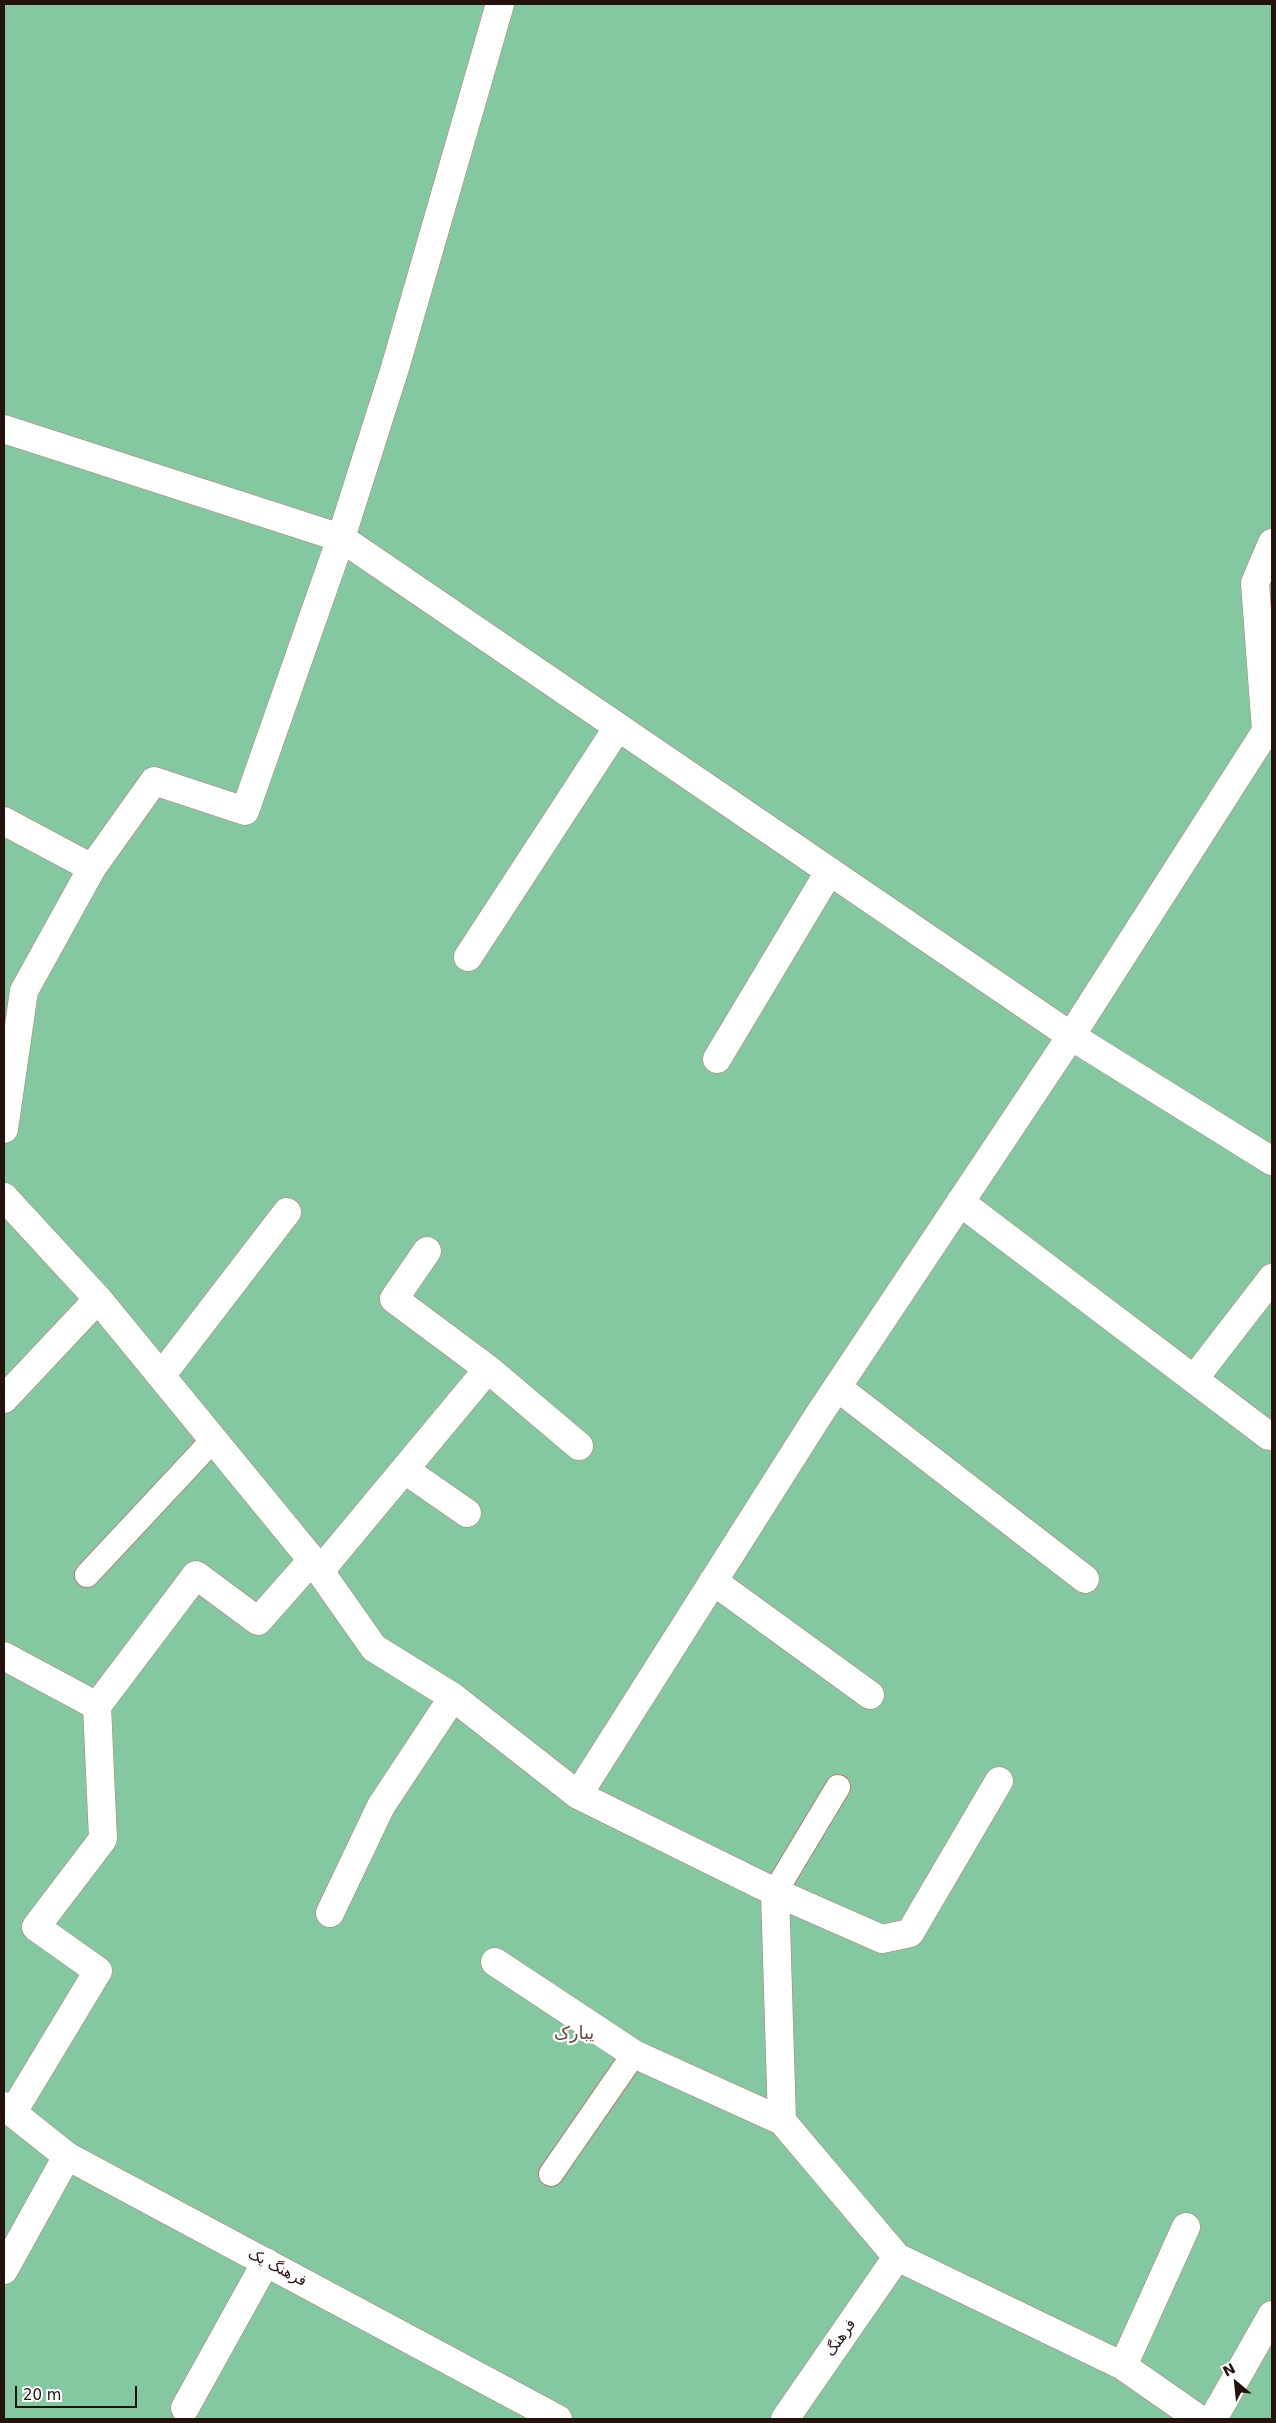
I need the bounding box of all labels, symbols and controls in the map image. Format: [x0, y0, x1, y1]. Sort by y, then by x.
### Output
district label: یبارک [554, 2023, 594, 2045]
street label: فرهنگ یک [245, 2245, 309, 2291]
street label: فرهنگ [822, 2316, 860, 2360]
north arrow [1211, 2358, 1261, 2408]
text: N [1220, 2360, 1238, 2380]
scale bar [18, 2376, 140, 2408]
text: 20 m [23, 2386, 61, 2404]

